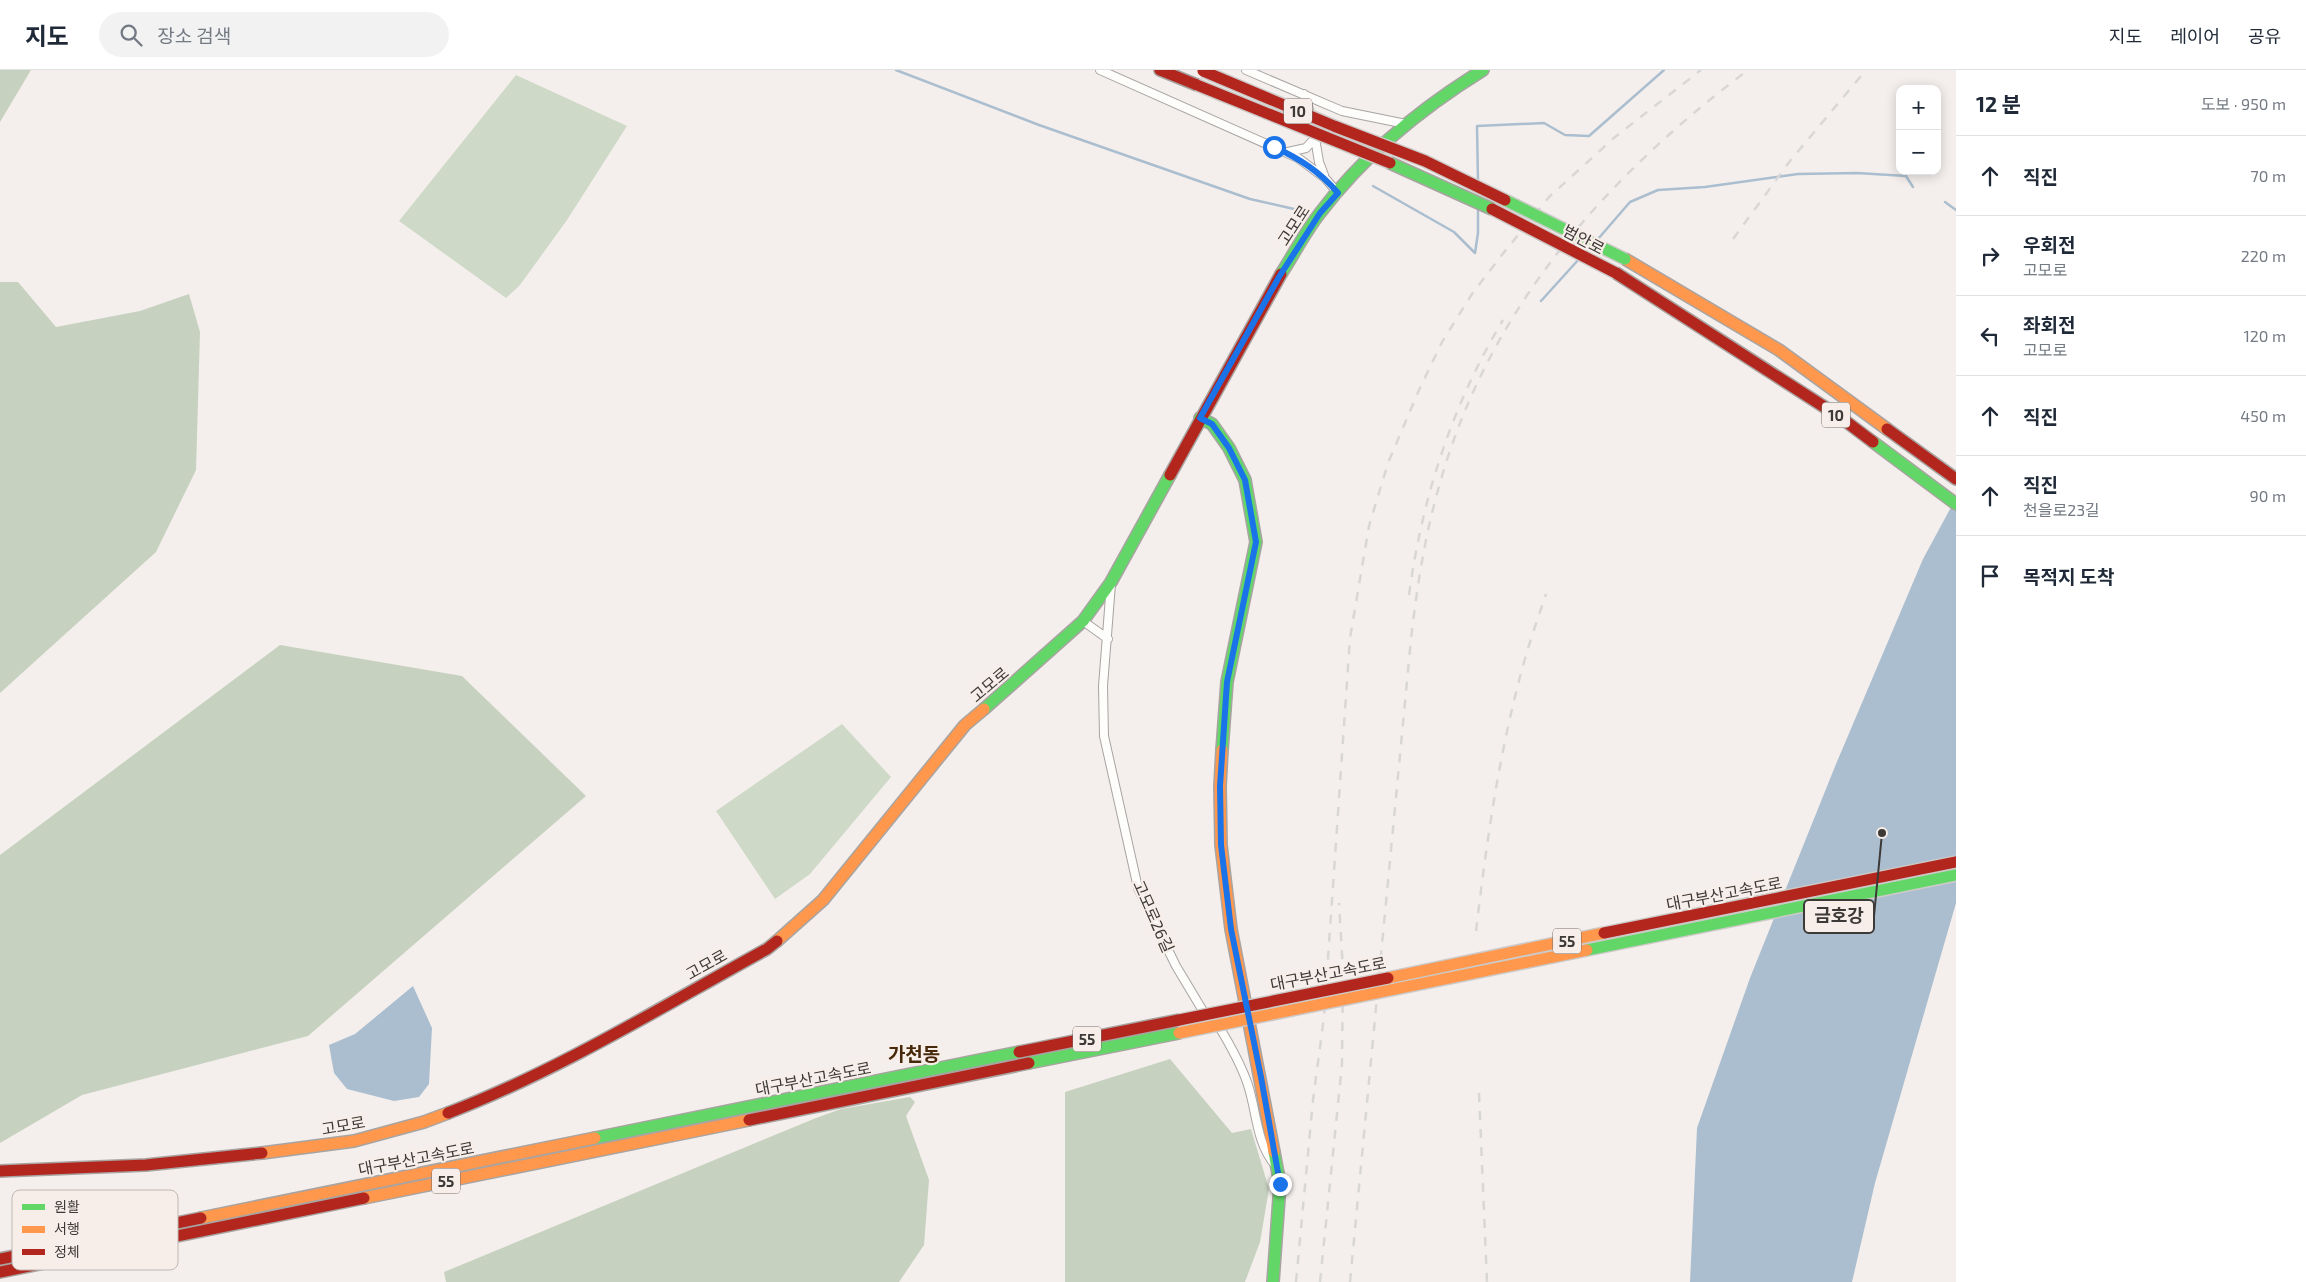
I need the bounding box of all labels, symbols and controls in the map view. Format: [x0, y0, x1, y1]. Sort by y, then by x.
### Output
search box [99, 12, 449, 57]
text: 지도 [25, 21, 69, 50]
icon: search [117, 21, 145, 49]
text: 장소 검색 [157, 24, 231, 47]
text: 지도 [2109, 25, 2142, 47]
text: 레이어 [2170, 25, 2220, 47]
text: 공유 [2248, 25, 2281, 47]
map controls [1896, 85, 1941, 175]
button: + [1896, 85, 1941, 130]
text: 12 분 [1976, 91, 2021, 116]
text: 도보 · 950 m [2201, 94, 2286, 113]
road number: 10 [1284, 98, 1312, 124]
button: − [1896, 130, 1941, 175]
route start [1263, 136, 1286, 159]
icon: ahead [1976, 162, 2004, 190]
text: 직진 [2023, 165, 2058, 188]
text: 70 m [2251, 166, 2286, 185]
street label: 고모로 [1273, 201, 1313, 249]
street label: 범안로 [1560, 220, 1608, 258]
text: 우회전 [2023, 233, 2075, 256]
icon: right [1976, 242, 2004, 270]
text: 220 m [2241, 246, 2286, 265]
text: 고모로 [2023, 260, 2067, 279]
text: 좌회전 [2023, 313, 2075, 336]
icon: left [1976, 322, 2004, 350]
text: 120 m [2243, 326, 2286, 345]
text: 고모로 [2023, 340, 2067, 359]
road number: 10 [1822, 402, 1850, 428]
icon: ahead [1976, 402, 2004, 430]
text: 직진 [2023, 405, 2058, 428]
text: 450 m [2240, 406, 2286, 425]
text: 직진 [2023, 473, 2058, 496]
icon: ahead [1976, 482, 2004, 510]
text: 90 m [2250, 486, 2286, 505]
text: 천을로23길 [2023, 500, 2100, 519]
icon: arrive [1976, 562, 2004, 590]
text: 목적지 도착 [2023, 565, 2115, 588]
street label: 고모로 [966, 662, 1012, 705]
street label: 대구부산고속도로 [1664, 872, 1784, 914]
street label: 고모로26길 [1130, 877, 1178, 955]
callout: 금호강 [1804, 900, 1874, 933]
text: 금호강 [1814, 904, 1864, 926]
road number: 55 [1553, 928, 1581, 954]
street label: 고모로 [682, 945, 730, 983]
street label: 대구부산고속도로 [1268, 952, 1388, 994]
road number: 55 [1073, 1026, 1101, 1052]
district label: 가천동 [888, 1042, 940, 1065]
street label: 대구부산고속도로 [753, 1057, 873, 1099]
street label: 고모로 [320, 1112, 367, 1138]
street label: 대구부산고속도로 [356, 1137, 476, 1179]
road number: 55 [432, 1168, 460, 1194]
route end [1269, 1173, 1292, 1196]
legend [12, 1190, 178, 1270]
text: 원활 [54, 1198, 80, 1215]
text: 서행 [54, 1220, 80, 1237]
text: 정체 [54, 1243, 80, 1260]

